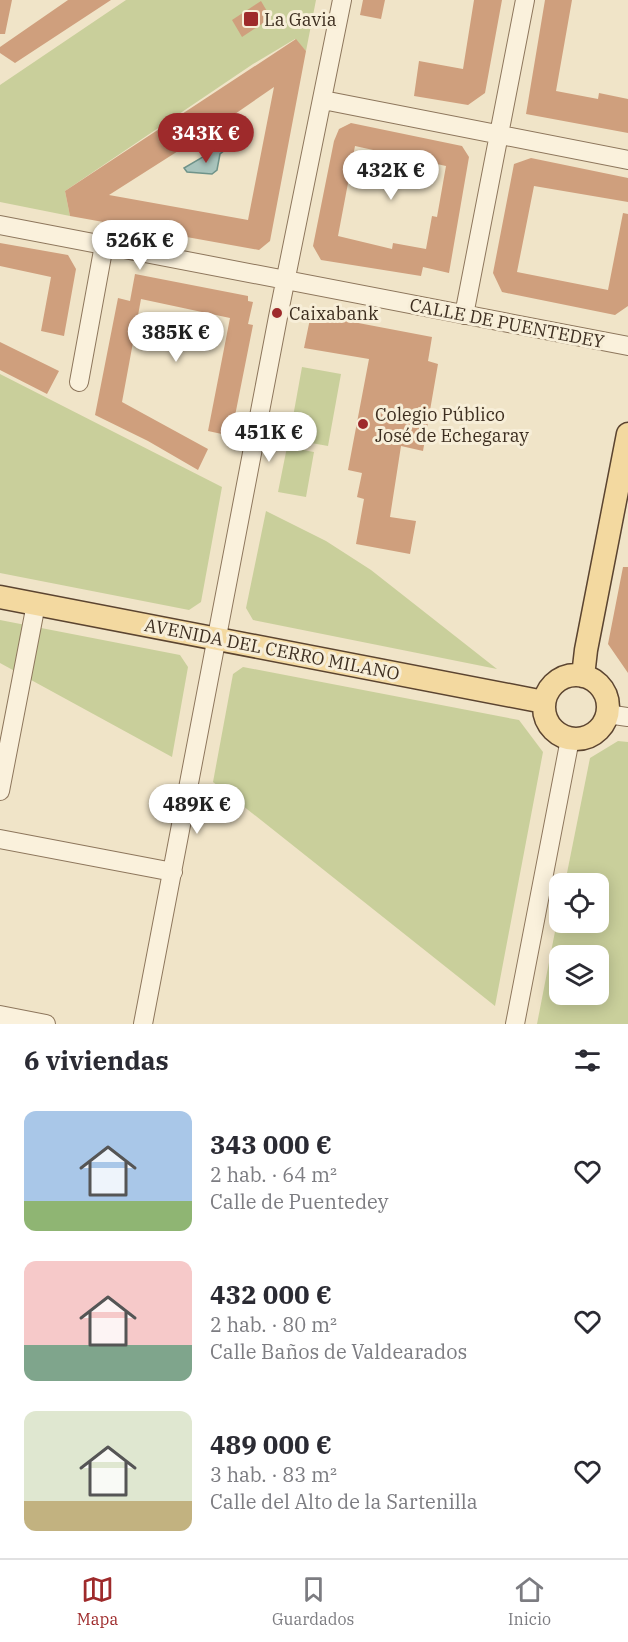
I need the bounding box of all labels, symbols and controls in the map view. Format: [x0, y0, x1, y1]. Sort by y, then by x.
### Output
place label: La Gavia [264, 8, 337, 31]
marker: La Gavia [242, 10, 260, 28]
pin: 343K € [157, 113, 255, 164]
text: 343K € [172, 119, 240, 146]
pin: 432K € [342, 150, 440, 201]
text: 432K € [357, 156, 425, 183]
pin: 526K € [91, 220, 189, 271]
text: 526K € [106, 226, 174, 253]
street label: CALLE DE PUENTEDEY [408, 293, 607, 353]
place label: Caixabank [289, 302, 379, 325]
marker: Caixabank [270, 306, 284, 320]
pin: 385K € [127, 312, 225, 363]
text: 385K € [142, 318, 210, 345]
place label: Colegio Público José de Echegaray [375, 403, 529, 447]
pin: 451K € [220, 412, 318, 463]
marker: Colegio Público José de Echegaray [356, 417, 370, 431]
text: 451K € [235, 418, 303, 445]
street label: AVENIDA DEL CERRO MILANO [142, 613, 402, 685]
pin: 489K € [148, 784, 246, 835]
text: 489K € [163, 790, 231, 817]
map controls [549, 873, 609, 1005]
button: locate [549, 873, 609, 933]
button: layers [549, 945, 609, 1005]
text: 6 viviendas [24, 1043, 169, 1077]
icon: filters [571, 1044, 604, 1077]
text: 343 000 € [210, 1127, 332, 1161]
icon: home [72, 1135, 144, 1207]
icon: heart [571, 1155, 604, 1188]
text: 2 hab. · 64 m² [210, 1161, 337, 1188]
text: Calle de Puentedey [210, 1188, 388, 1215]
text: 432 000 € [210, 1277, 332, 1311]
icon: home [72, 1285, 144, 1357]
icon: heart [571, 1305, 604, 1338]
text: 2 hab. · 80 m² [210, 1311, 337, 1338]
text: Calle Baños de Valdearados [210, 1338, 467, 1365]
text: 489 000 € [210, 1427, 332, 1461]
icon: home [72, 1435, 144, 1507]
icon: heart [571, 1455, 604, 1488]
text: 3 hab. · 83 m² [210, 1461, 337, 1488]
text: Calle del Alto de la Sartenilla [210, 1488, 478, 1515]
tab: Mapa [77, 1573, 118, 1629]
tab: Guardados [272, 1573, 354, 1629]
tab: Inicio [508, 1573, 551, 1629]

